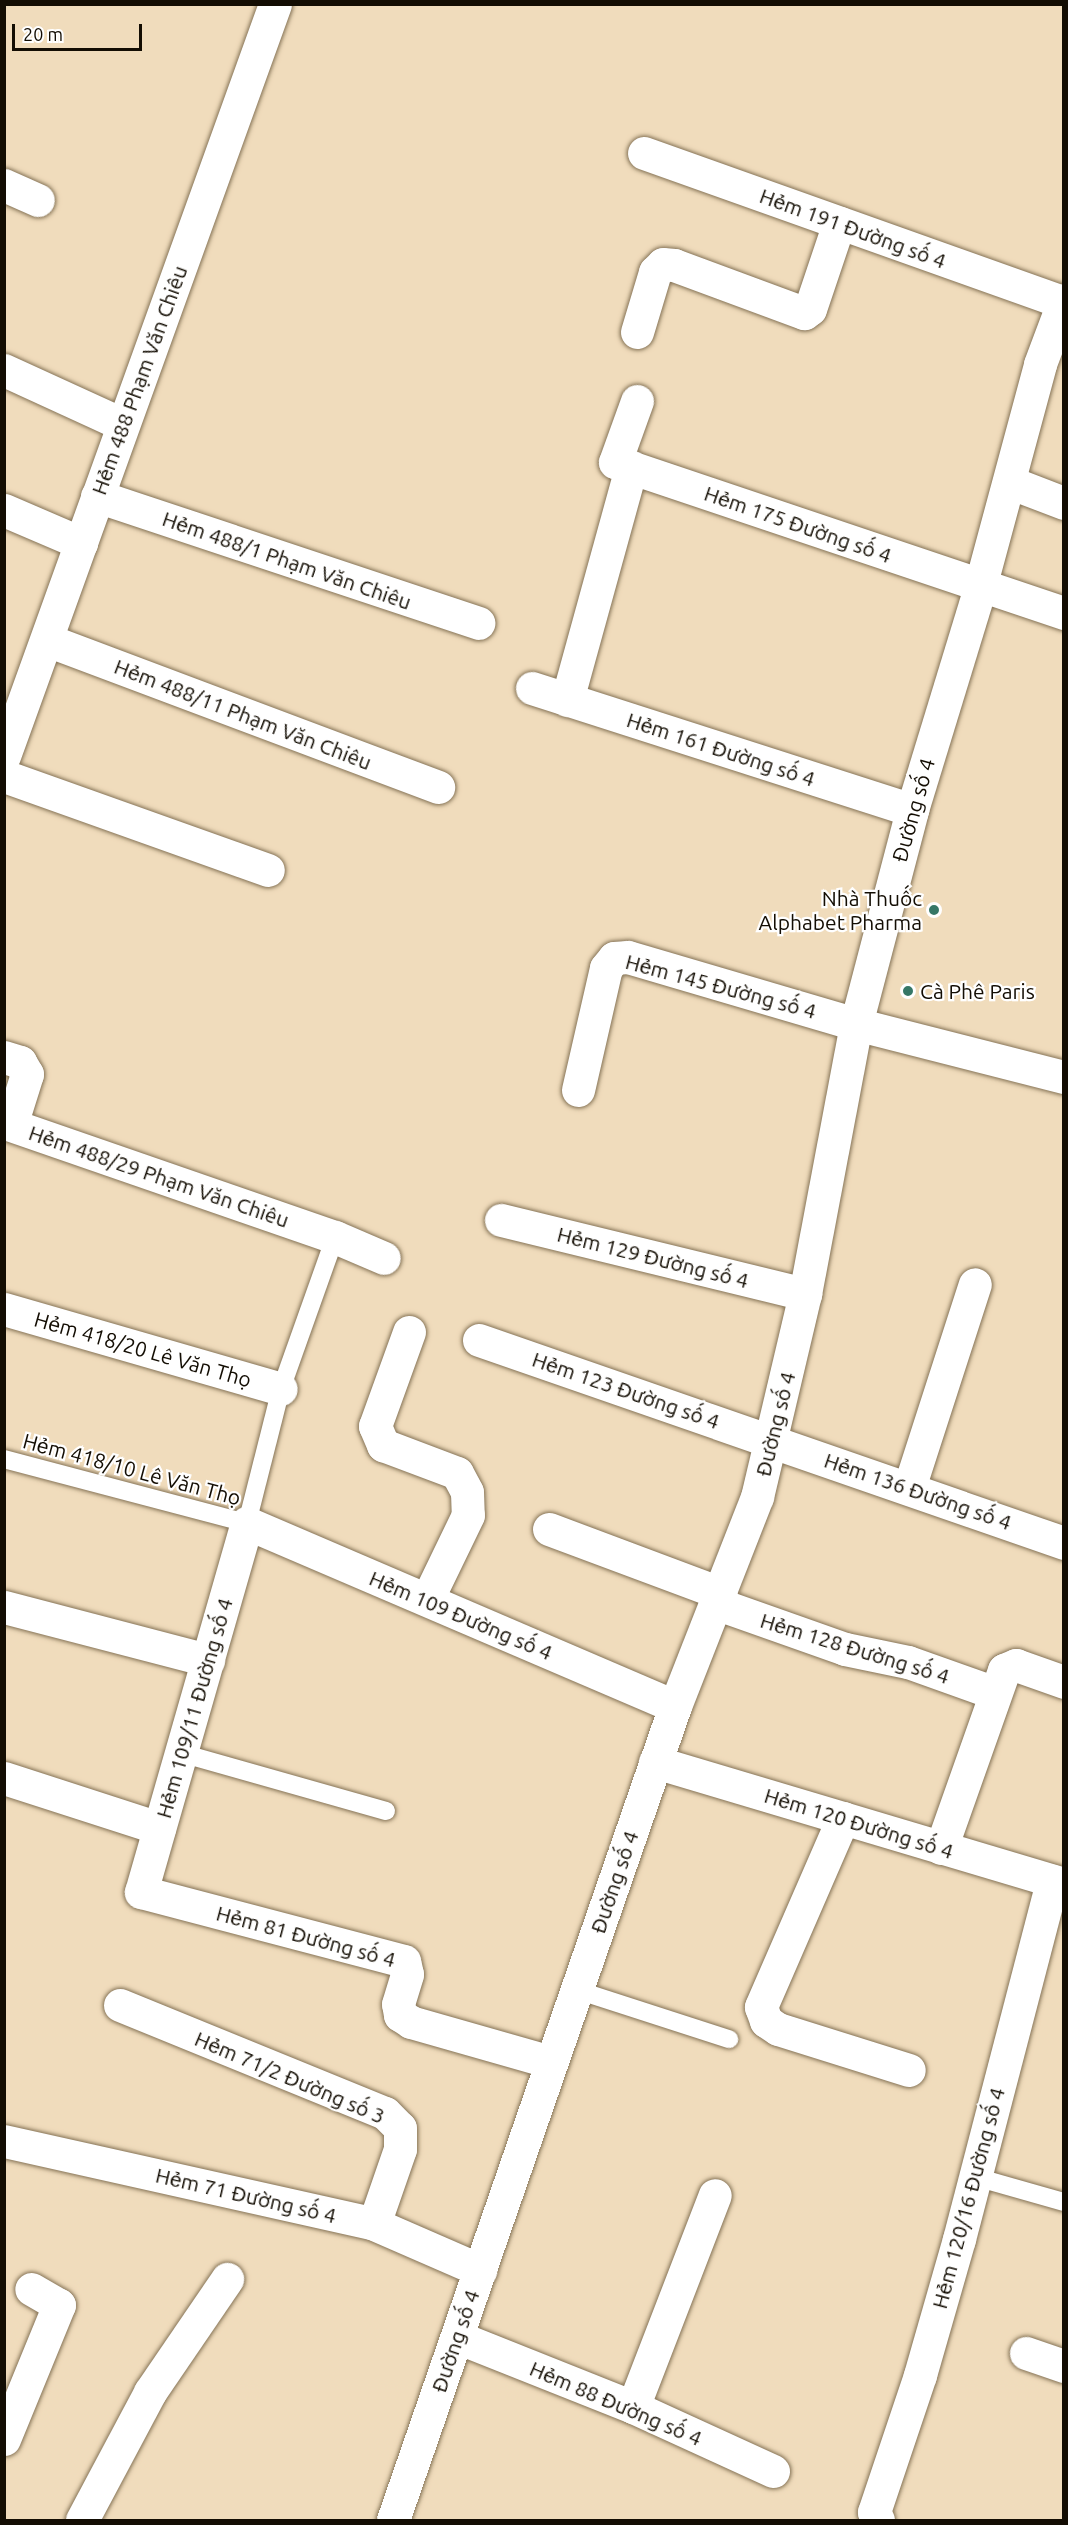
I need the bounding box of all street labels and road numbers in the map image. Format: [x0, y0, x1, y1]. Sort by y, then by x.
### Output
street label: Hẻm 191 Đường số 4 [756, 183, 950, 273]
street label: Hẻm 488 Phạm Văn Chiêu [86, 262, 192, 498]
street label: Hẻm 175 Đường số 4 [701, 480, 895, 568]
street label: Hẻm 488/1 Phạm Văn Chiêu [159, 506, 415, 614]
street label: Hẻm 488/11 Phạm Văn Chiêu [111, 653, 375, 775]
street label: Hẻm 161 Đường số 4 [624, 707, 818, 791]
street label: Đường số 4 [886, 755, 940, 865]
street label: Hẻm 145 Đường số 4 [623, 948, 819, 1024]
street label: Hẻm 488/29 Phạm Văn Chiêu [26, 1120, 292, 1232]
street label: Hẻm 129 Đường số 4 [555, 1221, 751, 1293]
street label: Hẻm 418/20 Lê Văn Thọ [32, 1306, 254, 1392]
street label: Hẻm 123 Đường số 4 [529, 1346, 723, 1434]
street label: Đường số 4 [750, 1369, 800, 1479]
street label: Hẻm 418/10 Lê Văn Thọ [20, 1428, 244, 1510]
street label: Hẻm 136 Đường số 4 [821, 1447, 1015, 1535]
street label: Hẻm 109 Đường số 4 [366, 1565, 556, 1665]
street label: Hẻm 109/11 Đường số 4 [150, 1595, 238, 1821]
street label: Hẻm 128 Đường số 4 [757, 1607, 953, 1689]
street label: Hẻm 120 Đường số 4 [761, 1782, 957, 1864]
street label: Đường số 4 [585, 1827, 643, 1937]
street label: Hẻm 81 Đường số 4 [214, 1900, 398, 1972]
street label: Hẻm 71/2 Đường số 3 [191, 2026, 389, 2128]
street label: Hẻm 120/16 Đường số 4 [926, 2085, 1010, 2311]
street label: Hẻm 71 Đường số 4 [153, 2162, 339, 2228]
street label: Đường số 4 [426, 2286, 484, 2396]
street label: Hẻm 88 Đường số 4 [526, 2355, 706, 2451]

